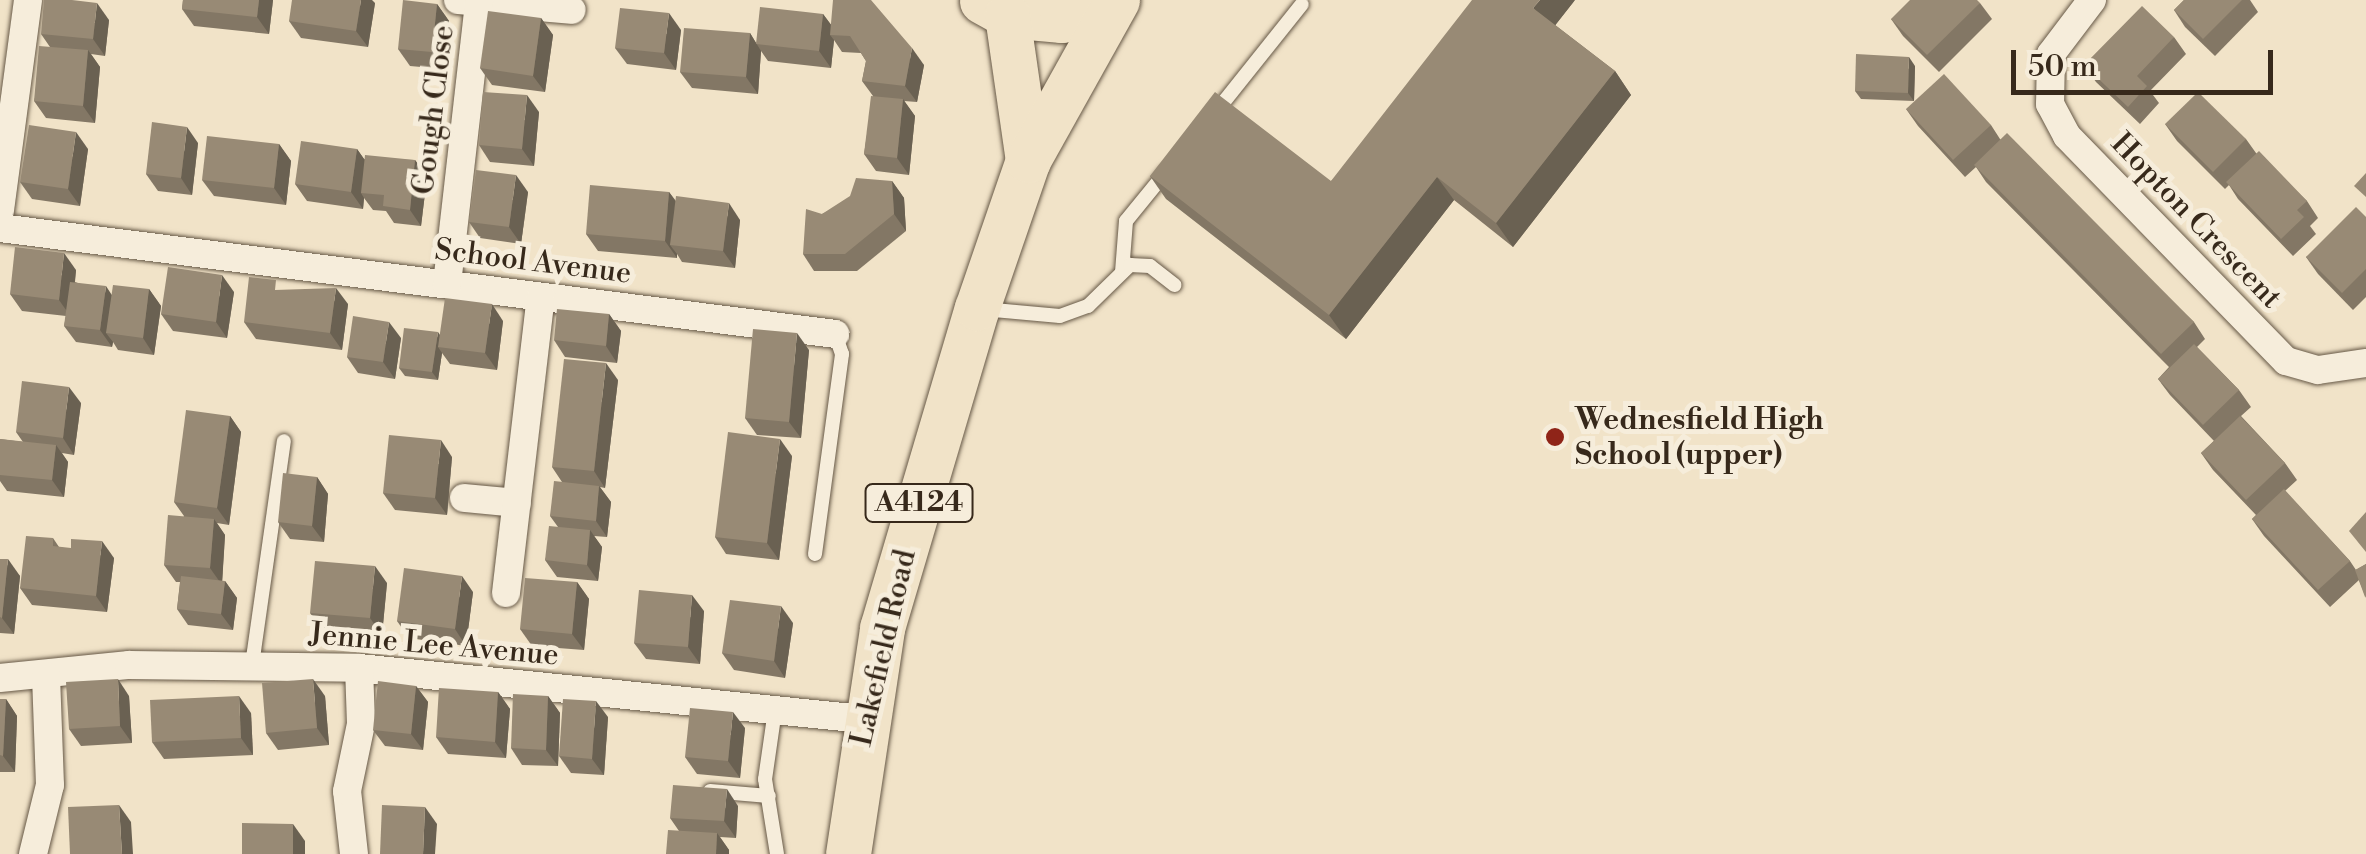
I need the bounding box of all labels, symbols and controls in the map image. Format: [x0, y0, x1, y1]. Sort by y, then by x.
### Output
street label: Gough Close [406, 23, 462, 197]
scale bar [2016, 30, 2278, 92]
text: 50 m [2028, 48, 2097, 86]
street label: Hopton Crescent [2103, 126, 2289, 316]
street label: School Avenue [433, 232, 633, 292]
place label: Wednesfield High School (upper) [1575, 402, 1823, 472]
marker: Wednesfield High School (upper) [1544, 426, 1566, 448]
road number: A4124 [864, 480, 974, 526]
street label: Lakefield Road [844, 546, 924, 750]
street label: Jennie Lee Avenue [308, 616, 560, 674]

